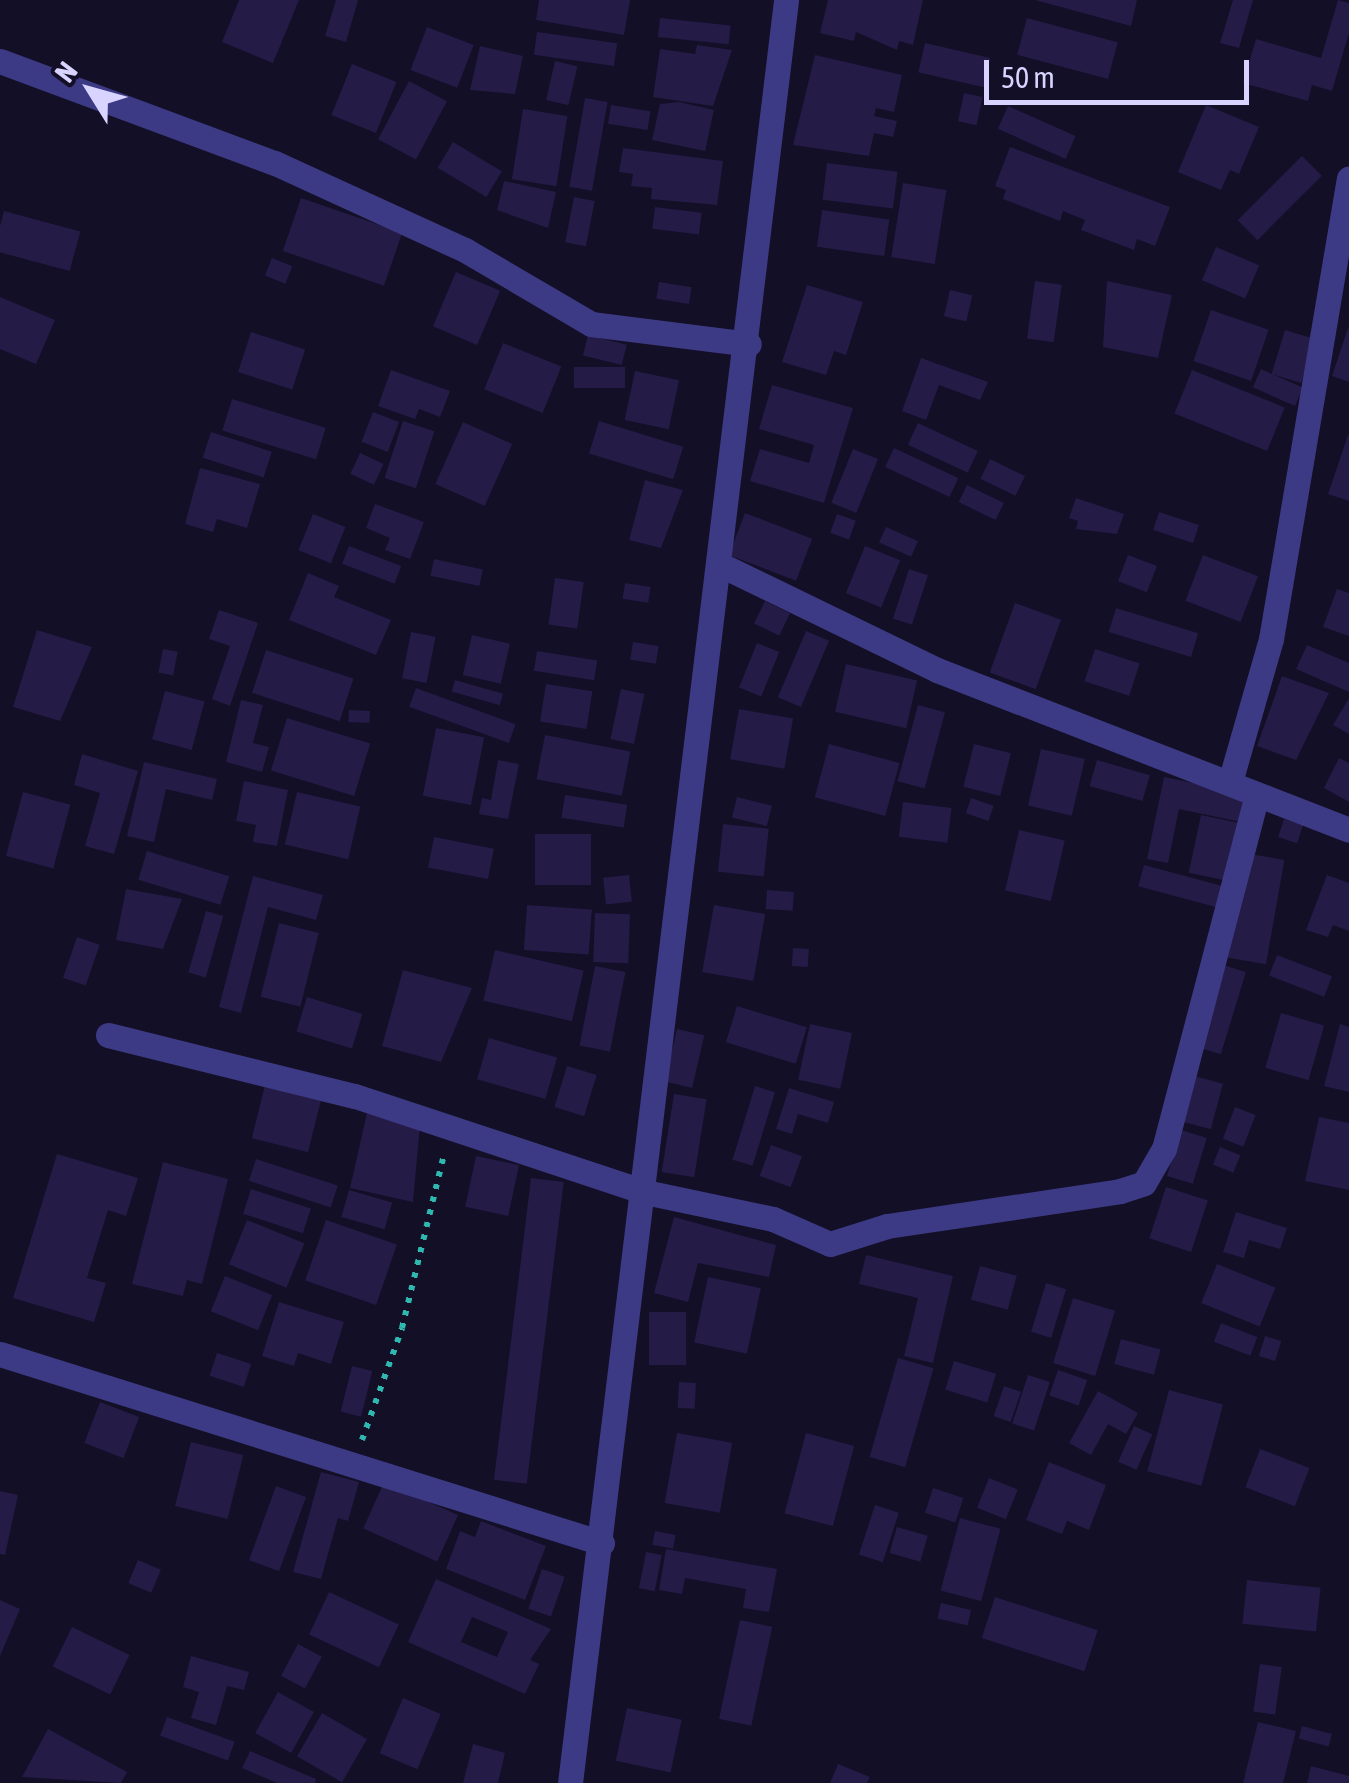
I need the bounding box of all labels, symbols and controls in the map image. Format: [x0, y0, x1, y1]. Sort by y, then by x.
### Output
north arrow [40, 40, 140, 140]
scale bar [989, 40, 1254, 102]
text: N [48, 56, 84, 88]
text: 50 m [1001, 60, 1055, 94]

